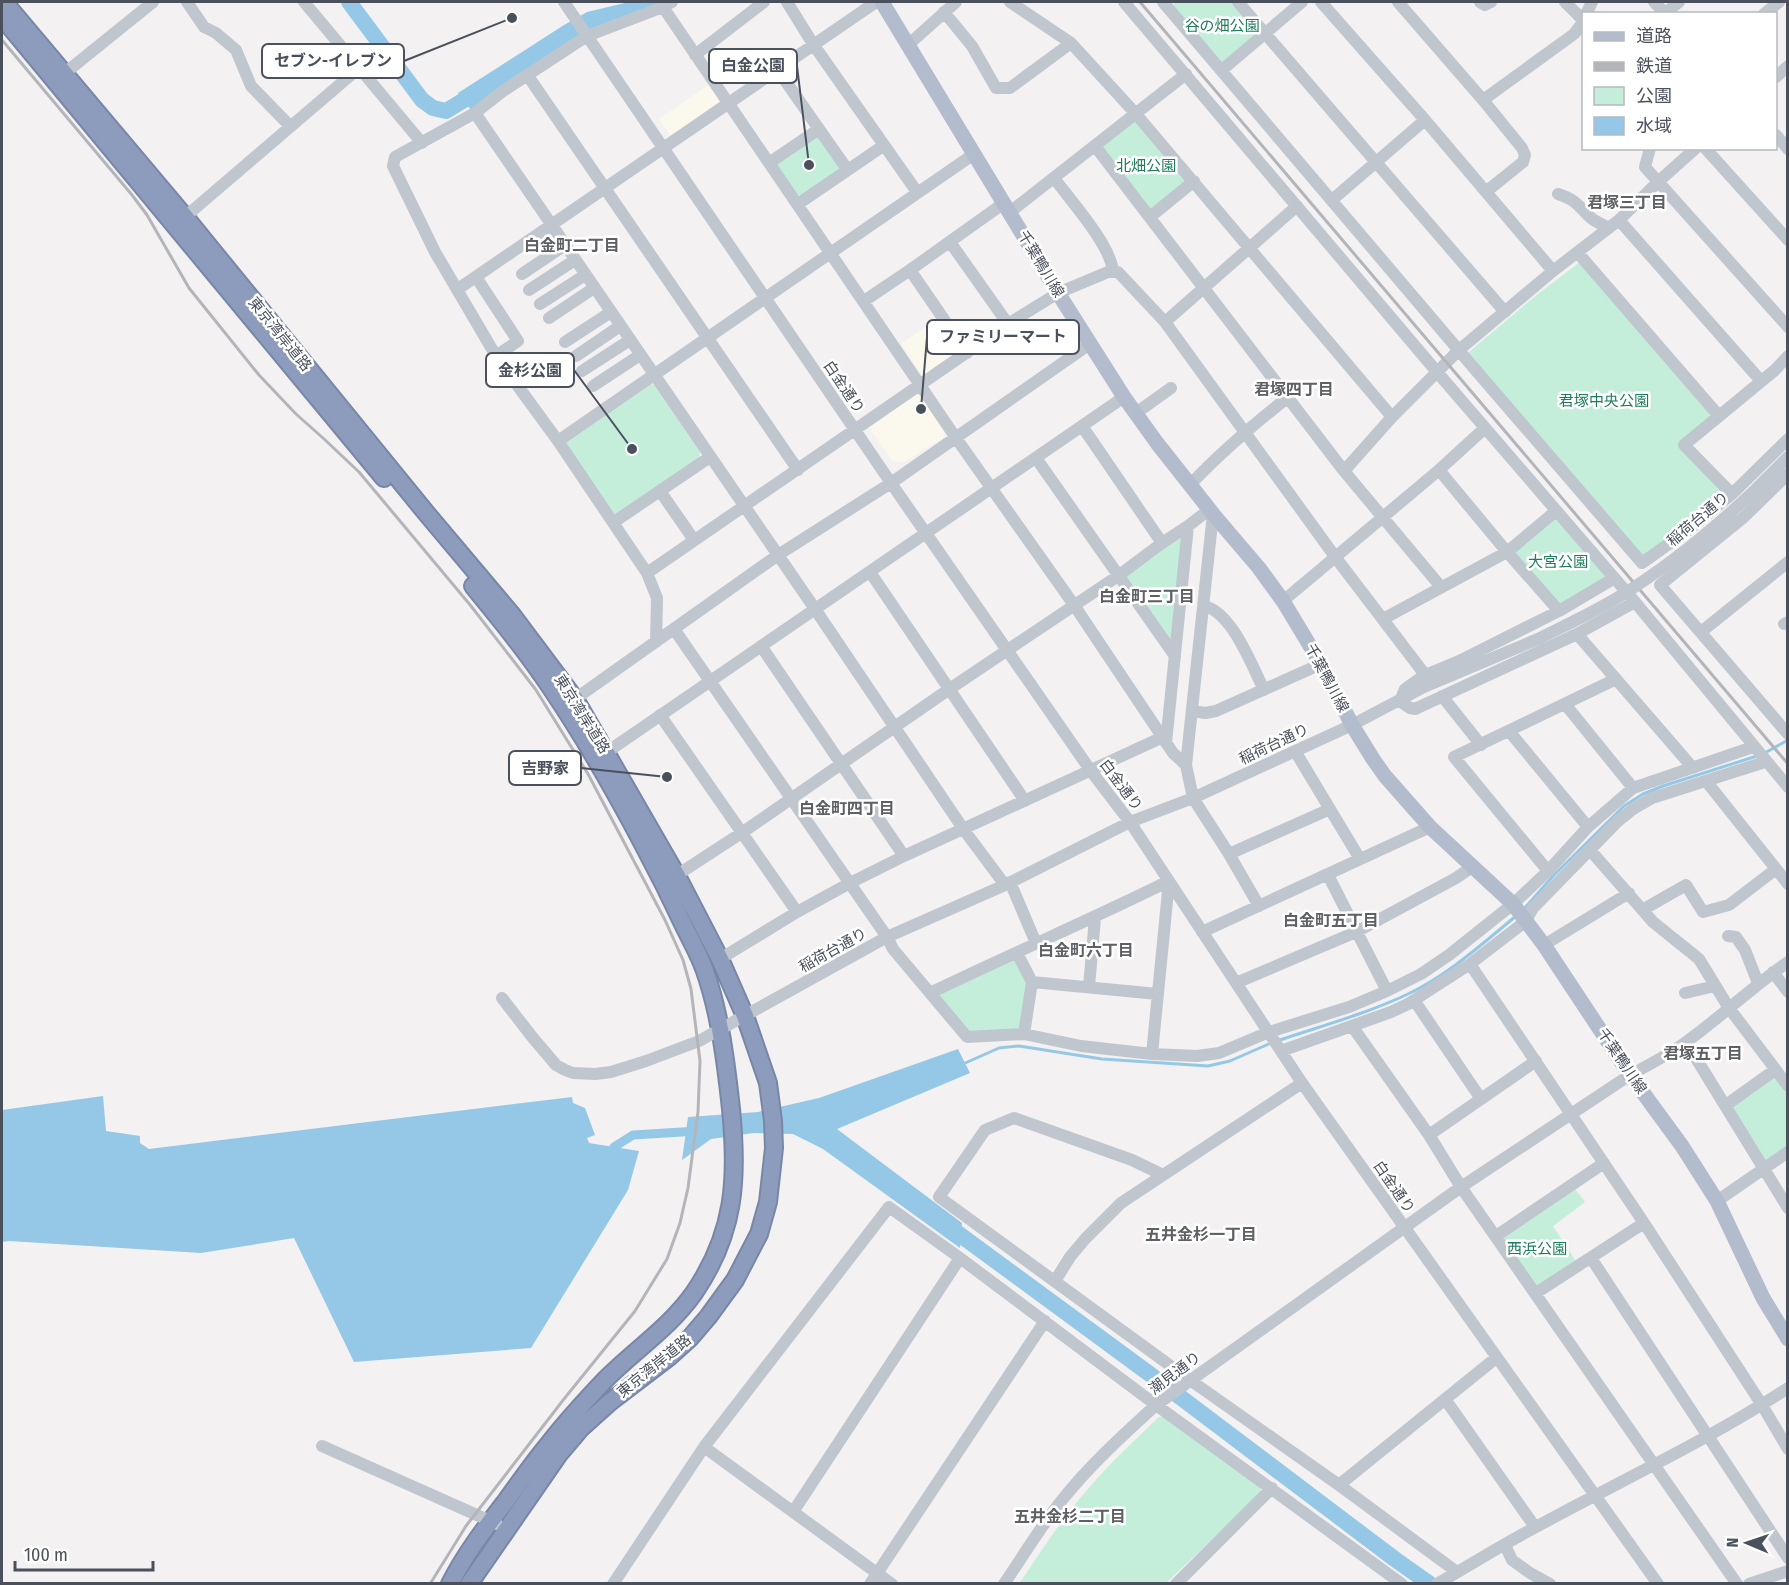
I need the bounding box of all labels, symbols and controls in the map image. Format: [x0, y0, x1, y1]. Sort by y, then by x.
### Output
legend [1582, 12, 1777, 150]
park label: 谷の畑公園 [1184, 17, 1260, 35]
text: 道路 [1636, 25, 1672, 47]
callout: セブン-イレブン [262, 44, 404, 78]
callout: 白金公園 [709, 49, 797, 83]
text: セブン-イレブン [274, 51, 392, 70]
text: 鉄道 [1636, 55, 1672, 77]
text: 白金公園 [721, 56, 785, 75]
text: 公園 [1636, 85, 1672, 107]
text: 水域 [1636, 115, 1672, 137]
park label: 北畑公園 [1116, 157, 1176, 175]
district label: 君塚三丁目 [1587, 193, 1667, 212]
street label: 千葉鴨川線 [1014, 227, 1068, 301]
district label: 白金町二丁目 [524, 236, 620, 255]
street label: 東京湾岸道路 [245, 293, 315, 375]
callout: ファミリーマート [927, 320, 1079, 354]
text: ファミリーマート [939, 327, 1067, 346]
callout: 金杉公園 [486, 353, 574, 387]
street label: 白金通り [820, 357, 868, 417]
text: 金杉公園 [498, 361, 562, 380]
district label: 君塚四丁目 [1254, 380, 1334, 399]
park label: 君塚中央公園 [1559, 392, 1649, 410]
street label: 稲荷台通り [1663, 488, 1733, 550]
park label: 大宮公園 [1528, 553, 1588, 571]
district label: 白金町三丁目 [1099, 587, 1195, 606]
street label: 千葉鴨川線 [1301, 641, 1353, 715]
street label: 東京湾岸道路 [551, 671, 613, 757]
street label: 稲荷台通り [1236, 720, 1312, 768]
callout: 吉野家 [509, 751, 581, 785]
street label: 白金通り [1096, 756, 1146, 814]
text: 吉野家 [521, 759, 569, 778]
district label: 白金町四丁目 [799, 799, 895, 818]
district label: 白金町五丁目 [1283, 911, 1379, 930]
street label: 稲荷台通り [796, 924, 870, 976]
district label: 白金町六丁目 [1038, 941, 1134, 960]
street label: 千葉鴨川線 [1594, 1025, 1650, 1097]
district label: 君塚五丁目 [1663, 1044, 1743, 1063]
street label: 白金通り [1369, 1157, 1419, 1217]
district label: 五井金杉一丁目 [1145, 1225, 1257, 1244]
park label: 西浜公園 [1507, 1240, 1567, 1258]
street label: 東京湾岸道路 [613, 1331, 695, 1401]
street label: 潮見通り [1146, 1348, 1204, 1398]
district label: 五井金杉二丁目 [1014, 1507, 1126, 1526]
north arrow [1717, 1513, 1777, 1573]
scale bar [15, 1534, 153, 1572]
text: N [1723, 1537, 1742, 1548]
text: 100 m [24, 1544, 68, 1566]

